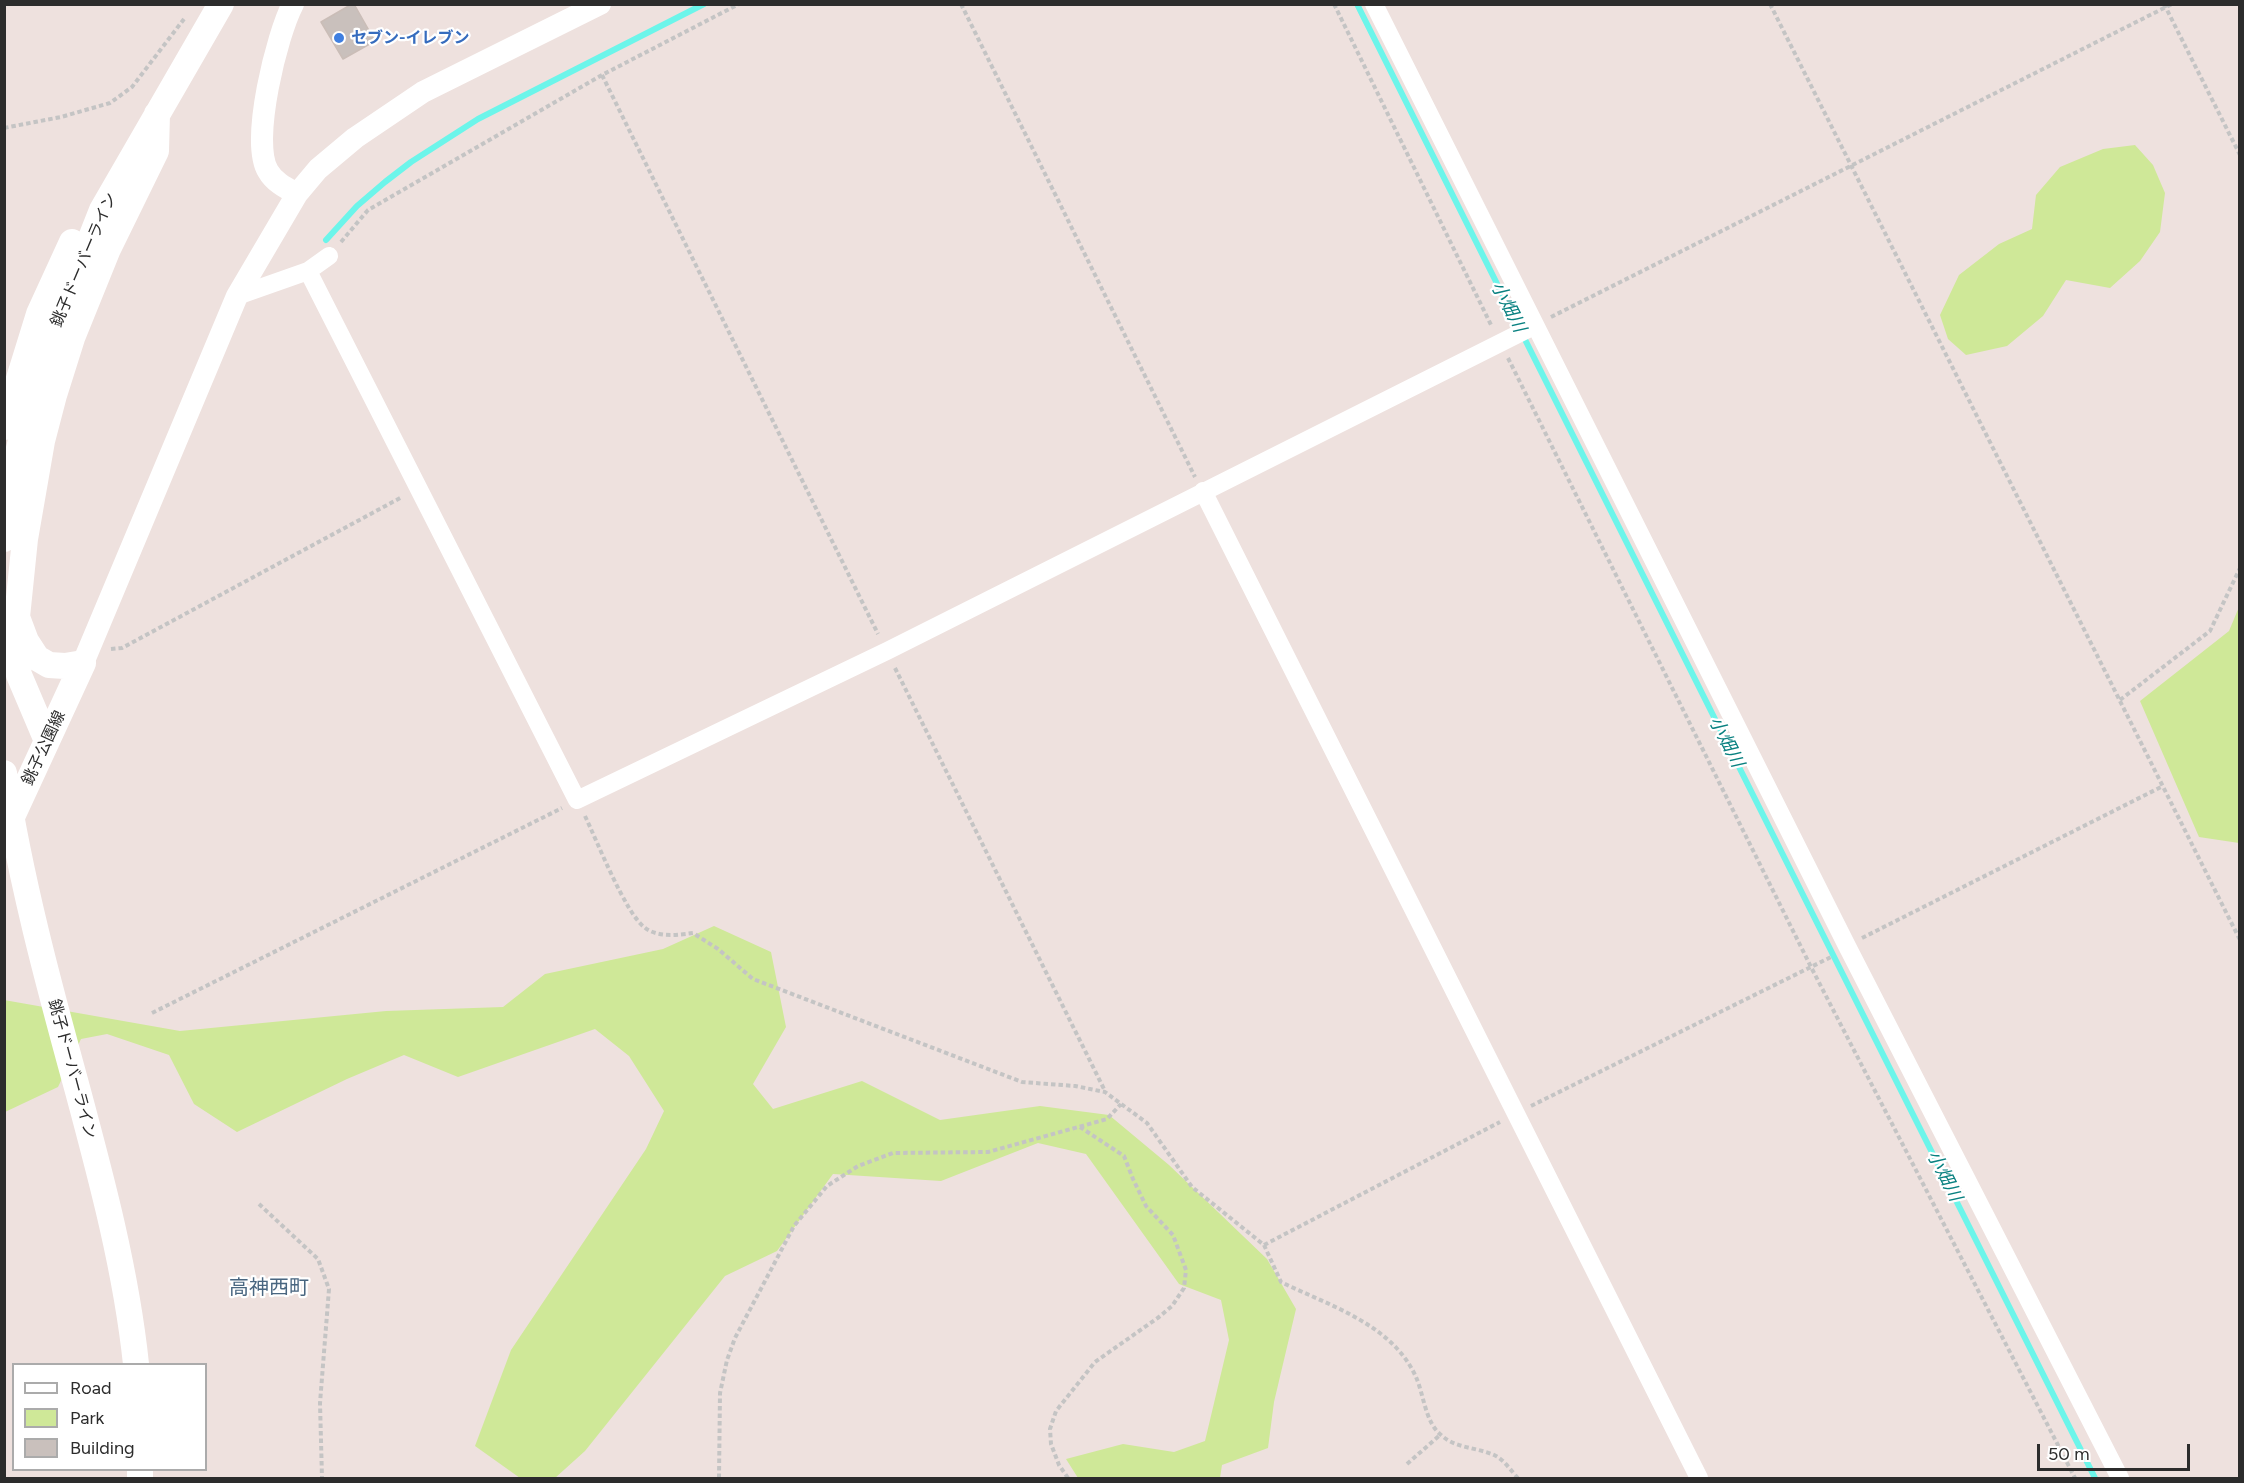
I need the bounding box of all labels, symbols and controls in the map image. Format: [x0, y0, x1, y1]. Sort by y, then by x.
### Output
place label: セブン-イレブン [351, 28, 470, 48]
marker: セブン-イレブン [332, 31, 346, 45]
street label: 銚子ドーバーライン [47, 190, 121, 330]
water label: 小畑川 [1486, 278, 1530, 336]
street label: 銚子公園線 [18, 708, 70, 788]
water label: 小畑川 [1704, 713, 1748, 771]
street label: 銚子ドーバーライン [44, 997, 100, 1141]
water label: 小畑川 [1922, 1147, 1966, 1205]
district label: 高神西町 [229, 1276, 309, 1300]
legend [12, 1363, 207, 1471]
text: Road [70, 1377, 111, 1399]
text: Park [70, 1407, 104, 1429]
scale bar [2040, 1432, 2193, 1470]
text: Building [70, 1437, 135, 1459]
text: 50 m [2048, 1443, 2090, 1465]

